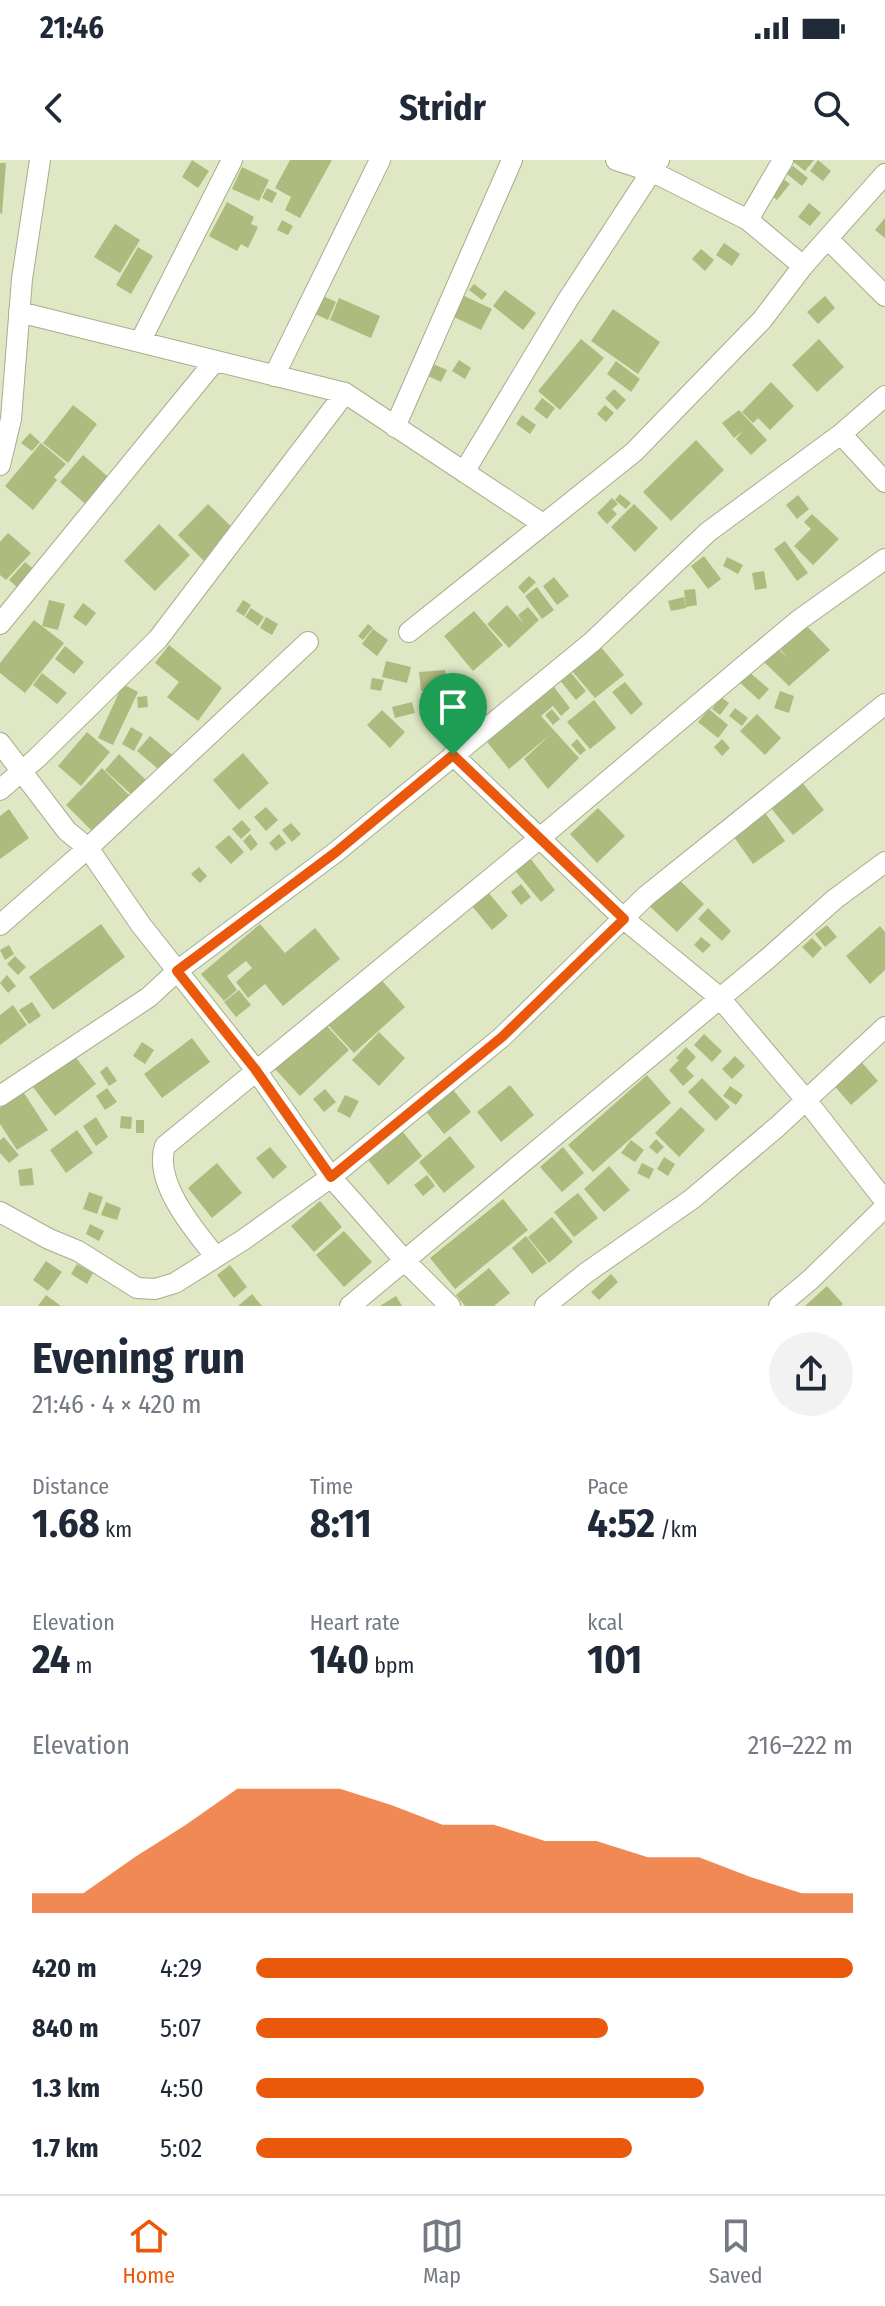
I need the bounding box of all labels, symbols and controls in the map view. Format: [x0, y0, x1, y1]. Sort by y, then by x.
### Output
text: 21:46 [40, 10, 104, 46]
icon: back [32, 86, 76, 130]
text: Stridr [399, 86, 486, 130]
icon: search [809, 86, 853, 130]
pin [419, 673, 487, 755]
icon: arrive [431, 685, 475, 729]
text: Evening run [32, 1332, 245, 1385]
button: share [769, 1332, 853, 1416]
text: 21:46 · 4 × 420 m [32, 1389, 202, 1420]
text: Distance [32, 1473, 109, 1500]
text: Time [310, 1473, 353, 1500]
text: Pace [587, 1473, 628, 1500]
text: 1.68 [32, 1500, 100, 1548]
text: 8:11 [310, 1500, 372, 1548]
text: 4:52 [587, 1500, 655, 1548]
text: km [100, 1516, 132, 1543]
text: /km [655, 1516, 698, 1543]
text: Elevation [32, 1609, 115, 1636]
text: Heart rate [310, 1609, 400, 1636]
text: kcal [587, 1609, 623, 1636]
text: 24 [32, 1636, 70, 1684]
text: 140 [310, 1636, 369, 1684]
text: 101 [587, 1636, 642, 1684]
text: m [70, 1652, 92, 1679]
text: bpm [369, 1652, 414, 1679]
text: Elevation [32, 1730, 130, 1761]
text: 216–222 m [748, 1730, 853, 1761]
text: 420 m [32, 1953, 97, 1984]
text: 4:29 [160, 1953, 202, 1984]
text: 840 m [32, 2013, 99, 2044]
text: 5:07 [160, 2013, 201, 2044]
text: 1.3 km [32, 2073, 100, 2104]
text: 4:50 [160, 2073, 204, 2104]
text: 1.7 km [32, 2133, 99, 2164]
text: 5:02 [160, 2133, 202, 2164]
tab: Home [122, 2214, 175, 2289]
tab: Map [420, 2214, 464, 2289]
tab: Saved [709, 2214, 763, 2289]

